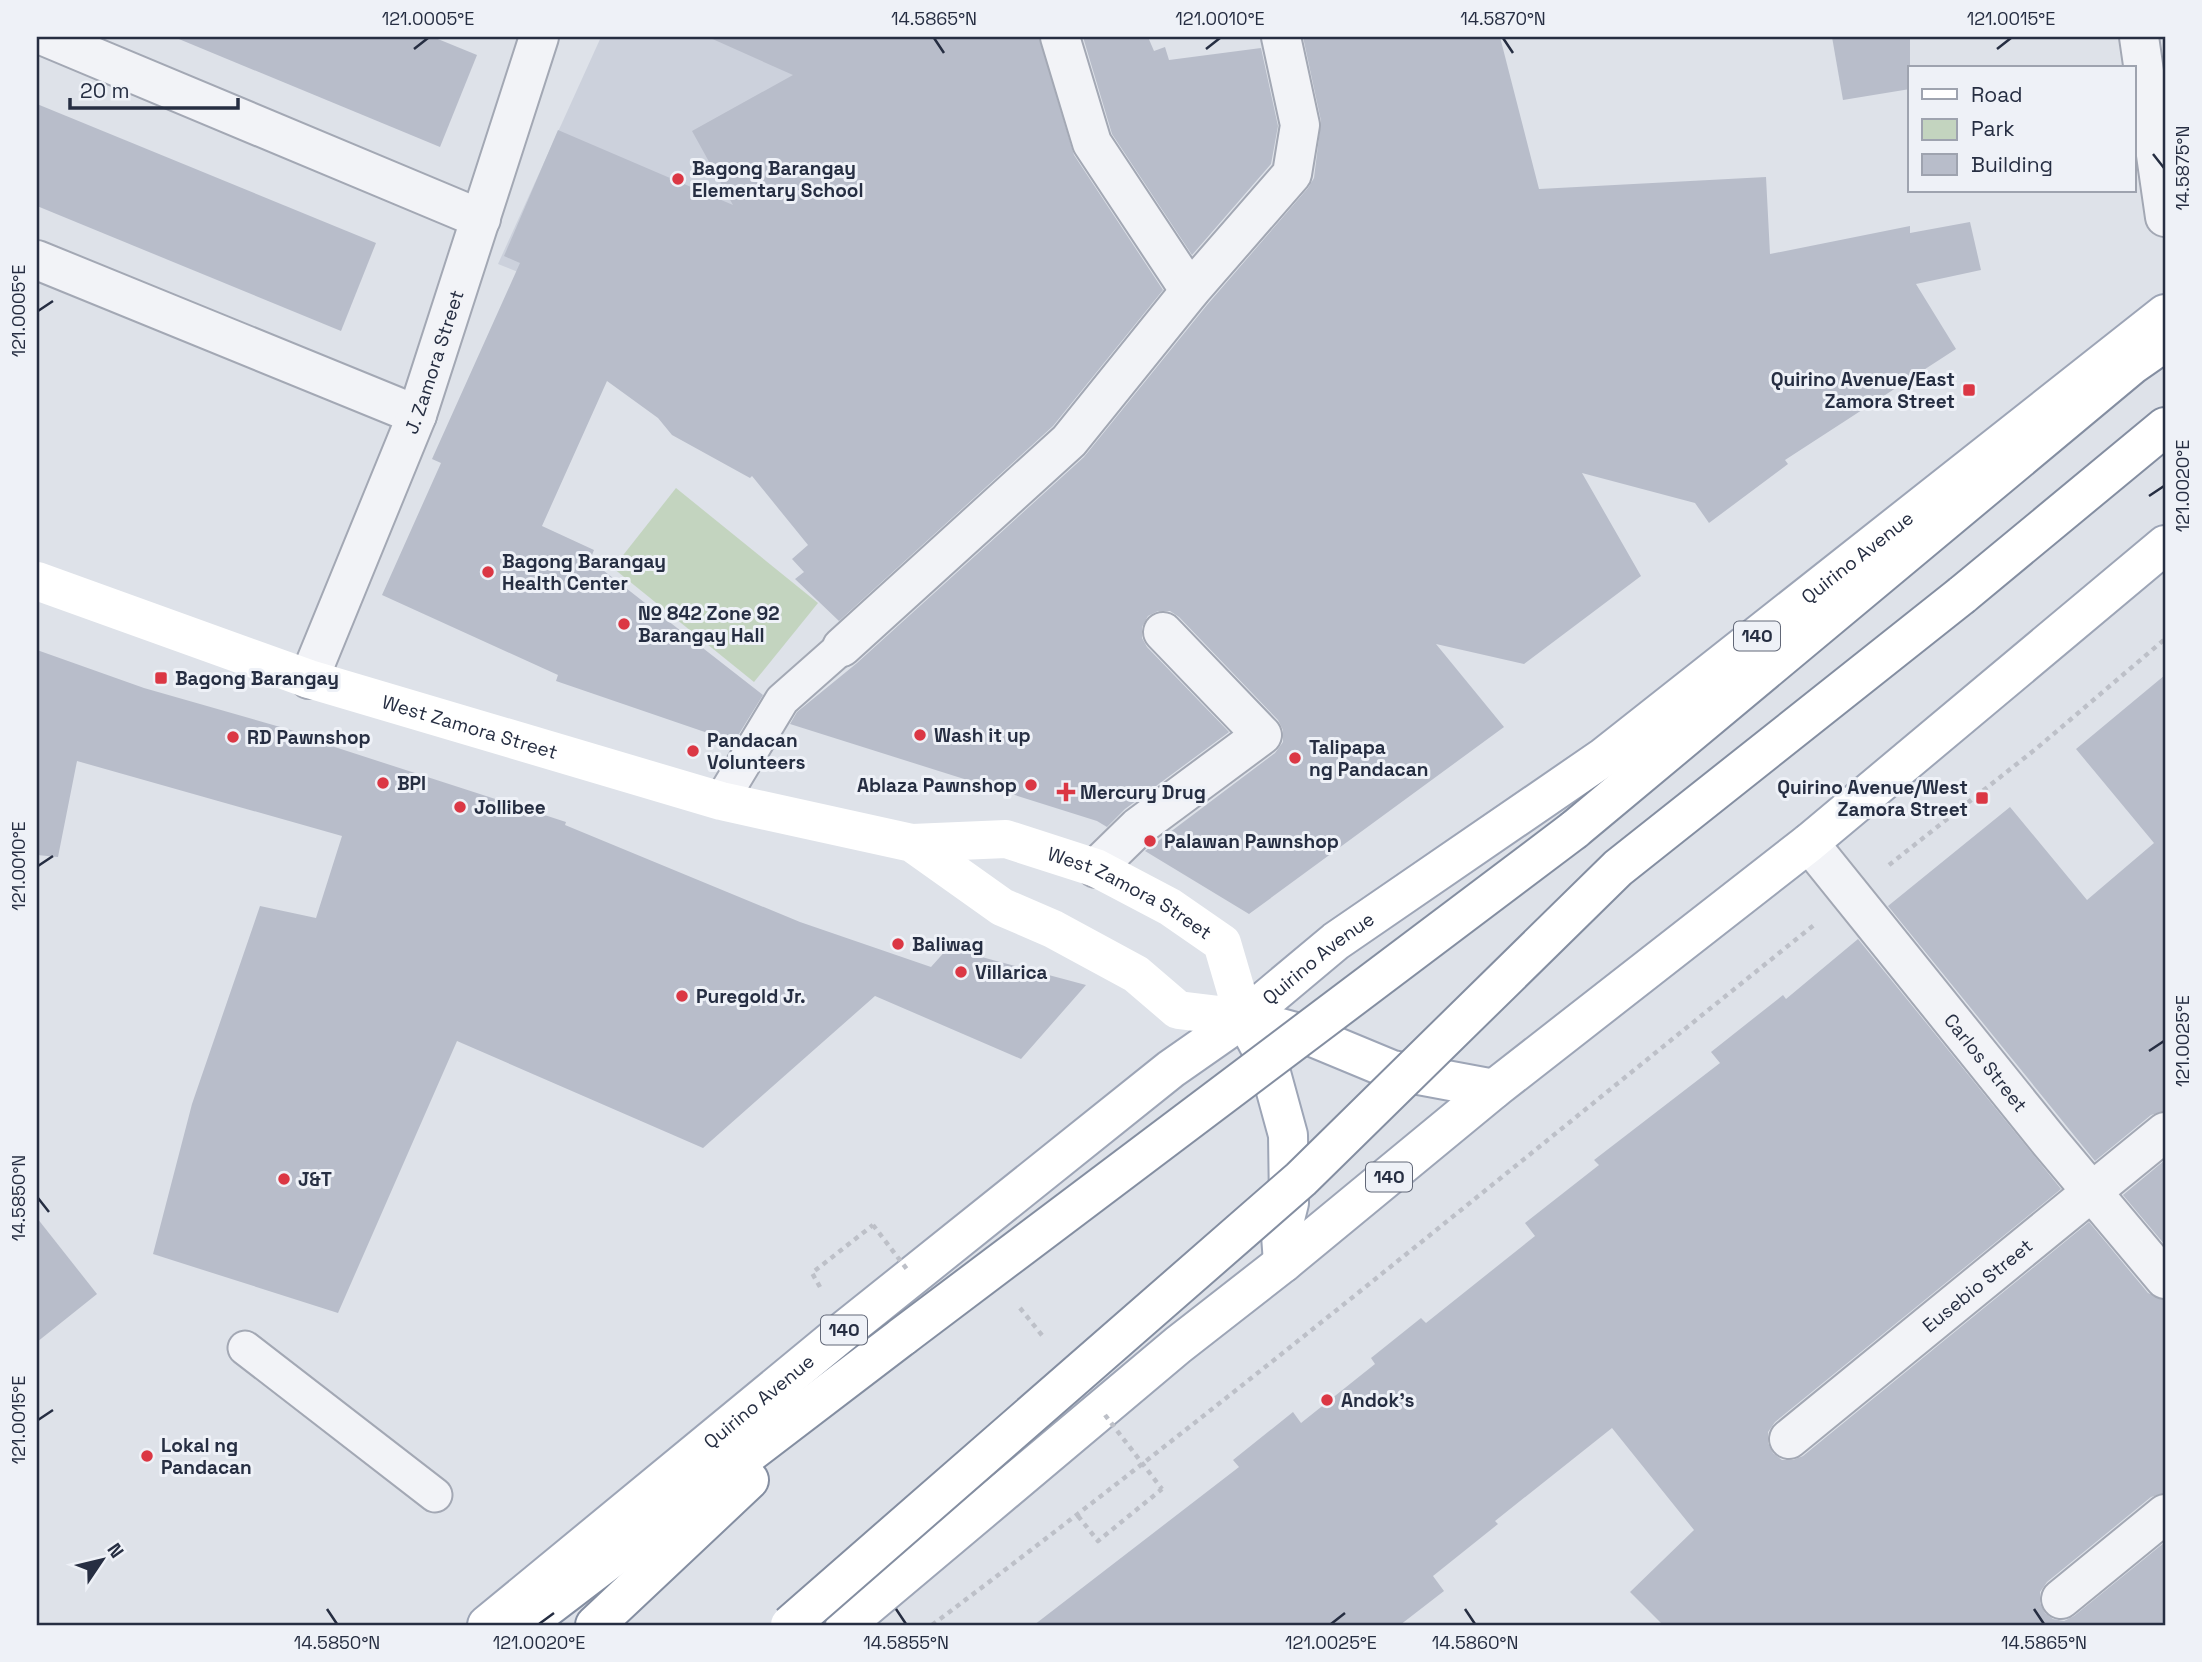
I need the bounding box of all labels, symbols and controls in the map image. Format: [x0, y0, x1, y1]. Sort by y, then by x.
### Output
text: 121.0005°E [382, 7, 474, 30]
text: 14.5865°N [891, 7, 977, 30]
text: 121.0010°E [1175, 7, 1265, 30]
text: 14.5870°N [1460, 7, 1546, 30]
text: 121.0015°E [1967, 7, 2055, 30]
scale bar [70, 66, 238, 110]
legend [1908, 66, 2136, 192]
text: 20 m [80, 77, 130, 104]
text: Road [1971, 81, 2023, 108]
text: Park [1971, 115, 2015, 142]
text: 14.5875°N [2171, 126, 2194, 210]
text: Building [1971, 151, 2053, 178]
place label: Bagong Barangay Elementary School [692, 156, 864, 203]
marker: Bagong Barangay Elementary School [670, 171, 686, 187]
text: 121.0005°E [7, 265, 30, 357]
street label: J. Zamora Street [399, 287, 470, 438]
place label: Quirino Avenue/East Zamora Street [1771, 367, 1955, 414]
marker: Quirino Avenue/East Zamora Street [1961, 382, 1977, 398]
text: 121.0020°E [2171, 440, 2194, 532]
street label: Quirino Avenue [1796, 506, 1918, 610]
place label: Bagong Barangay Health Center [502, 549, 666, 596]
marker: Bagong Barangay Health Center [480, 564, 496, 580]
place label: № 842 Zone 92 Barangay Hall [638, 601, 780, 648]
marker: № 842 Zone 92 Barangay Hall [616, 616, 632, 632]
road number: 140 [1734, 622, 1780, 650]
place label: Bagong Barangay [175, 666, 339, 691]
marker: Bagong Barangay [153, 670, 169, 686]
street label: West Zamora Street [379, 689, 561, 765]
place label: Wash it up [934, 723, 1031, 748]
place label: RD Pawnshop [247, 725, 371, 750]
marker: Wash it up [912, 727, 928, 743]
place label: Pandacan Volunteers [707, 728, 806, 775]
marker: RD Pawnshop [225, 729, 241, 745]
place label: Talipapa ng Pandacan [1309, 735, 1428, 782]
marker: Pandacan Volunteers [685, 743, 701, 759]
marker: Talipapa ng Pandacan [1287, 750, 1303, 766]
place label: BPI [397, 771, 426, 796]
place label: Ablaza Pawnshop [857, 773, 1017, 798]
marker: BPI [375, 775, 391, 791]
place label: Quirino Avenue/West Zamora Street [1777, 775, 1968, 822]
marker: Ablaza Pawnshop [1023, 777, 1039, 793]
place label: Mercury Drug [1080, 780, 1206, 805]
marker: Mercury Drug [1058, 784, 1074, 800]
marker: Quirino Avenue/West Zamora Street [1974, 790, 1990, 806]
place label: Jollibee [474, 795, 546, 820]
marker: Jollibee [452, 799, 468, 815]
text: 121.0010°E [7, 821, 30, 911]
place label: Palawan Pawnshop [1164, 829, 1339, 854]
marker: Palawan Pawnshop [1142, 833, 1158, 849]
street label: West Zamora Street [1044, 841, 1217, 945]
street label: Quirino Avenue [1257, 906, 1379, 1010]
place label: Baliwag [912, 932, 984, 957]
marker: Baliwag [890, 936, 906, 952]
place label: Villarica [975, 960, 1048, 985]
marker: Villarica [953, 964, 969, 980]
place label: Puregold Jr. [696, 984, 806, 1009]
marker: Puregold Jr. [674, 988, 690, 1004]
text: 121.0025°E [2171, 995, 2194, 1087]
street label: Carlos Street [1938, 1008, 2033, 1117]
text: 14.5850°N [7, 1155, 30, 1241]
road number: 140 [1366, 1162, 1412, 1192]
place label: J&T [298, 1167, 332, 1192]
marker: J&T [276, 1171, 292, 1187]
street label: Eusebio Street [1917, 1233, 2038, 1338]
road number: 140 [821, 1316, 867, 1344]
street label: Quirino Avenue [699, 1349, 819, 1454]
text: 121.0015°E [7, 1376, 30, 1464]
place label: Andok's [1341, 1388, 1415, 1413]
marker: Andok's [1319, 1392, 1335, 1408]
place label: Lokal ng Pandacan [161, 1433, 252, 1480]
marker: Lokal ng Pandacan [139, 1448, 155, 1464]
north arrow [66, 1526, 136, 1596]
text: N [102, 1538, 129, 1563]
text: 14.5850°N [294, 1631, 380, 1654]
text: 121.0020°E [493, 1631, 585, 1654]
text: 14.5855°N [863, 1631, 949, 1654]
text: 121.0025°E [1285, 1631, 1377, 1654]
text: 14.5860°N [1432, 1631, 1518, 1654]
text: 14.5865°N [2001, 1631, 2087, 1654]

